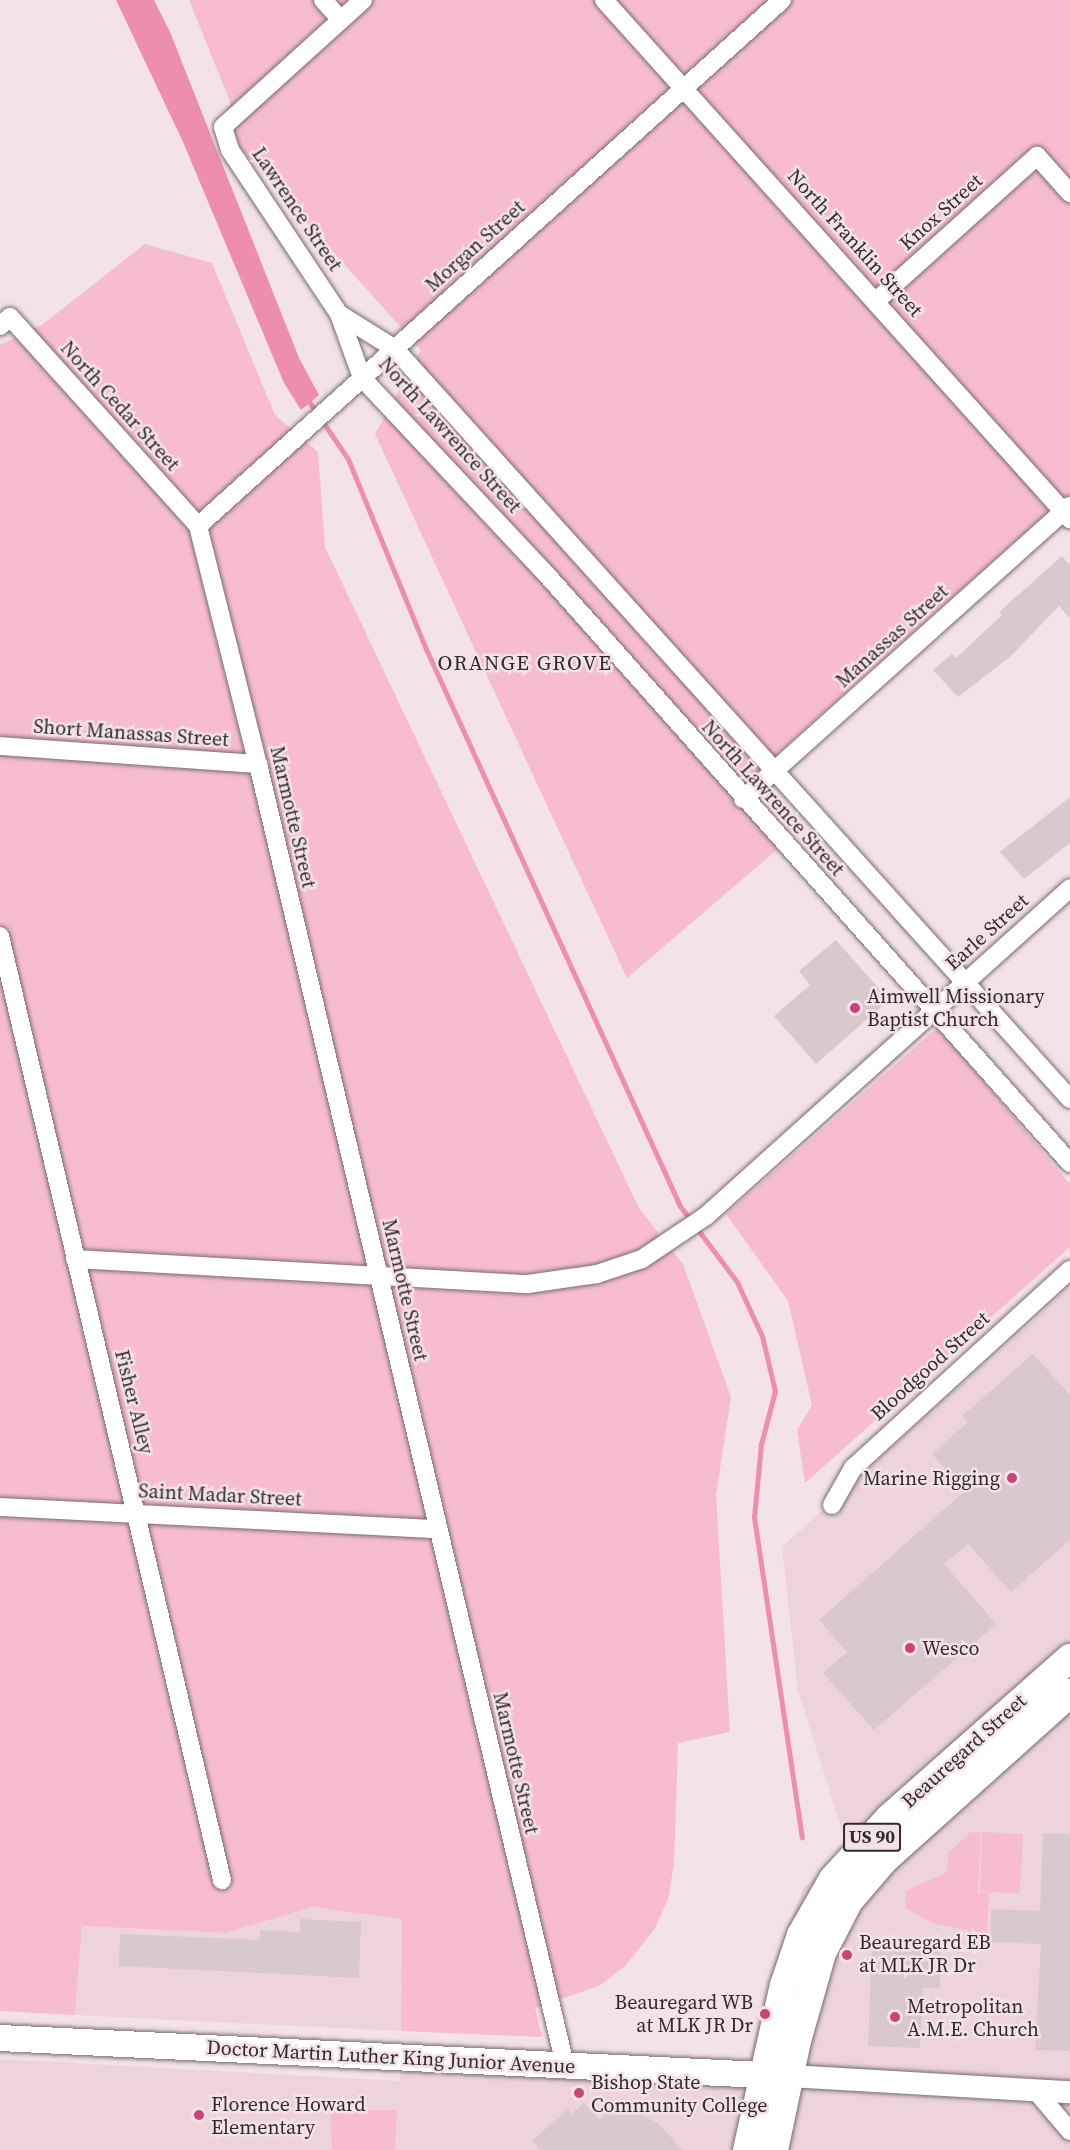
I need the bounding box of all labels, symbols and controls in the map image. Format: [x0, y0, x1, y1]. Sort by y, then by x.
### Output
street label: Lawrence Street [247, 143, 347, 275]
street label: North Franklin Street [782, 164, 928, 322]
street label: Knox Street [895, 169, 987, 255]
street label: Morgan Street [420, 195, 530, 297]
street label: North Cedar Street [55, 336, 185, 476]
street label: North Lawrence Street [374, 352, 526, 518]
street label: Manassas Street [831, 579, 953, 693]
district label: ORANGE GROVE [438, 650, 612, 676]
street label: Short Manassas Street [33, 714, 229, 752]
street label: North Lawrence Street [697, 715, 849, 881]
street label: Marmotte Street [265, 744, 321, 890]
street label: Earle Street [941, 889, 1033, 975]
place label: Aimwell Missionary Baptist Church [867, 984, 1045, 1031]
marker: Aimwell Missionary Baptist Church [848, 1001, 862, 1015]
street label: Marmotte Street [377, 1217, 433, 1363]
street label: Bloodgood Street [866, 1306, 994, 1426]
street label: Fisher Alley [109, 1347, 159, 1457]
place label: Marine Rigging [863, 1466, 1000, 1490]
marker: Marine Rigging [1005, 1471, 1019, 1485]
street label: Saint Madar Street [138, 1479, 302, 1511]
place label: Wesco [922, 1636, 979, 1660]
marker: Wesco [903, 1641, 917, 1655]
street label: Beauregard Street [897, 1689, 1031, 1813]
street label: Marmotte Street [488, 1690, 544, 1836]
road number: US 90 [842, 1822, 902, 1852]
place label: Beauregard EB at MLK JR Dr [859, 1931, 991, 1978]
marker: Beauregard EB at MLK JR Dr [840, 1948, 854, 1962]
place label: Beauregard WB at MLK JR Dr [614, 1990, 753, 2037]
place label: Metropolitan A.M.E. Church [907, 1994, 1039, 2041]
marker: Beauregard WB at MLK JR Dr [758, 2007, 772, 2021]
marker: Metropolitan A.M.E. Church [888, 2010, 902, 2024]
street label: Doctor Martin Luther King Junior Avenue [206, 2035, 576, 2079]
place label: Bishop State Community College [591, 2070, 768, 2117]
marker: Bishop State Community College [572, 2086, 586, 2100]
place label: Florence Howard Elementary [211, 2092, 366, 2139]
marker: Florence Howard Elementary [192, 2108, 206, 2122]

